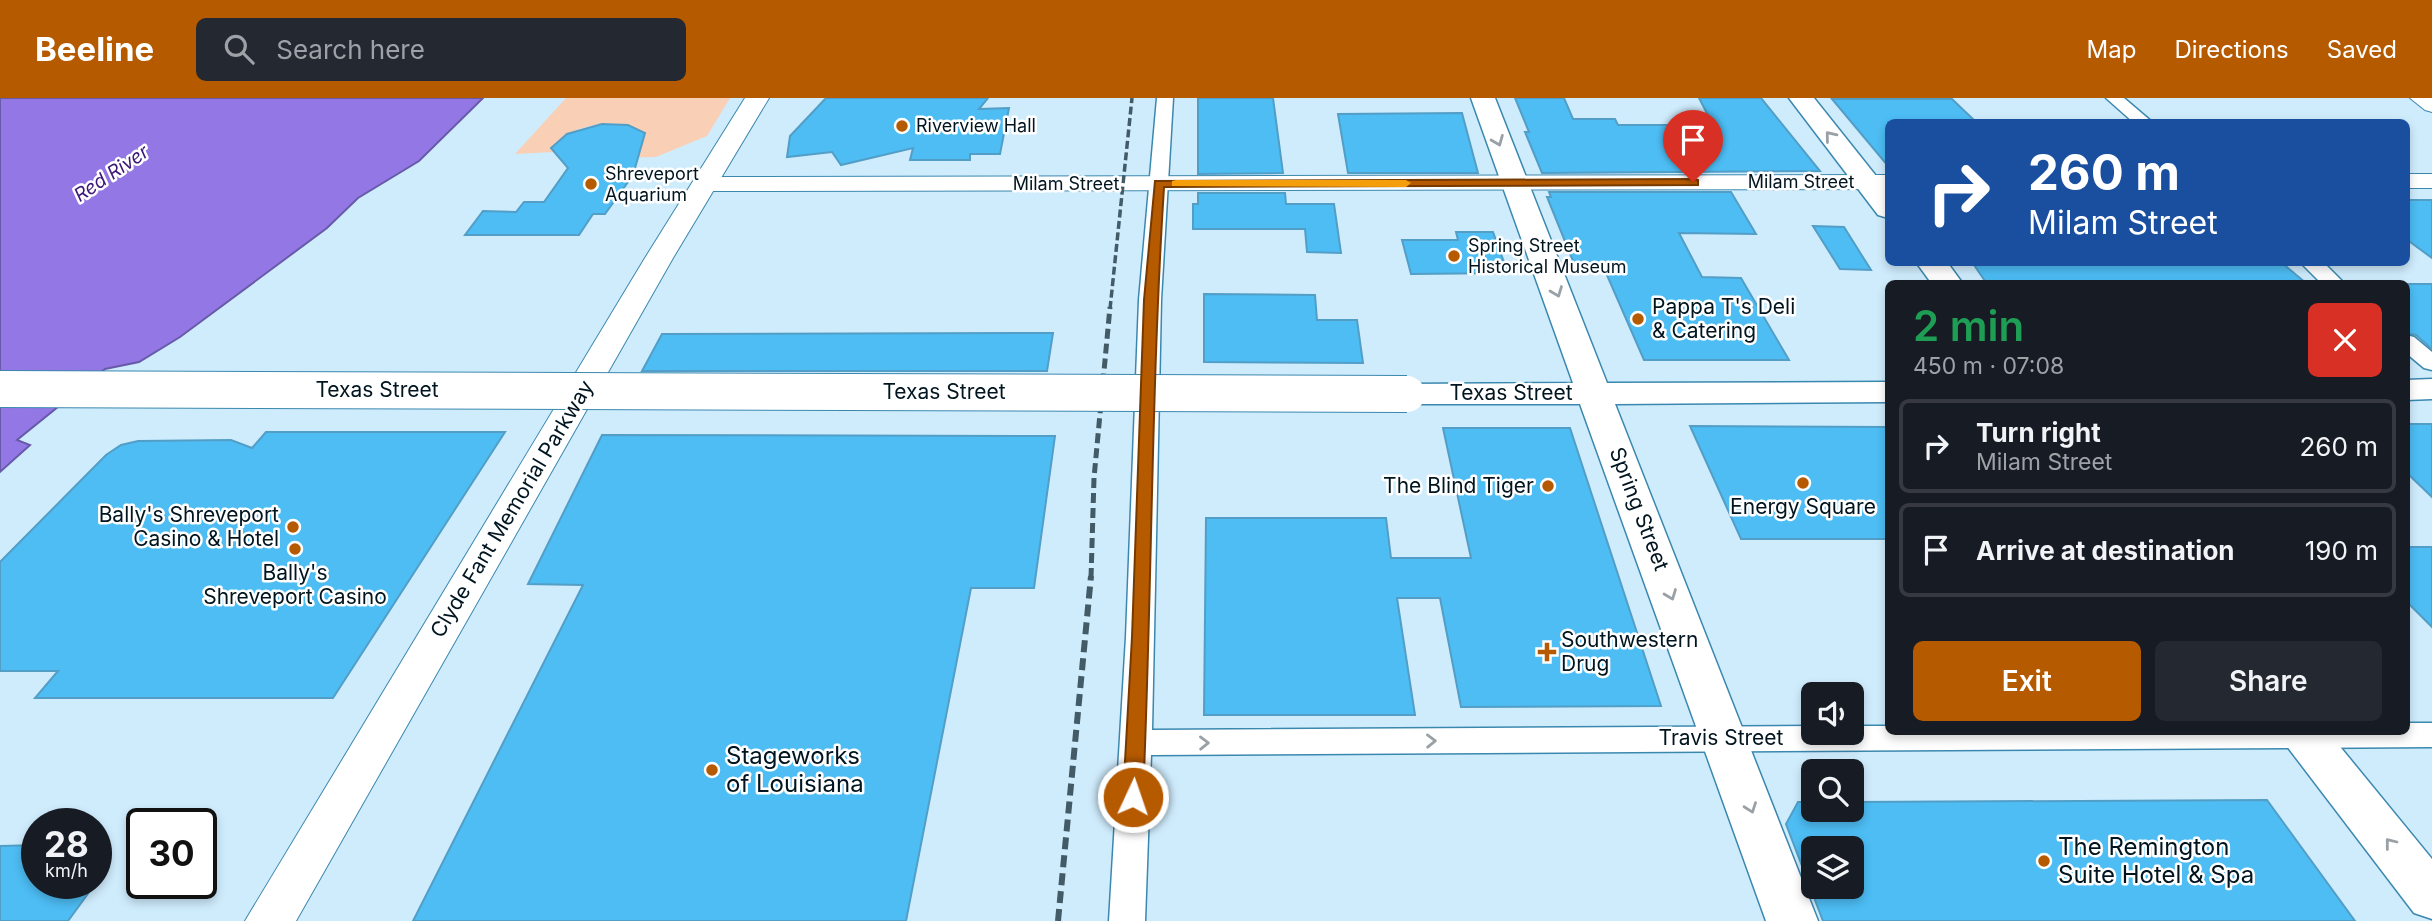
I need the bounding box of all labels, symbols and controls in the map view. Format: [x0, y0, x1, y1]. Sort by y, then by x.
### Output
search box [196, 18, 686, 81]
text: Beeline [35, 29, 154, 69]
icon: search [220, 30, 258, 68]
text: Search here [276, 34, 425, 65]
text: Map [2087, 35, 2136, 64]
text: Directions [2174, 35, 2289, 64]
text: Saved [2327, 35, 2397, 64]
pin [1663, 110, 1723, 182]
place label: Riverview Hall [916, 115, 1036, 136]
marker: Riverview Hall [894, 118, 910, 134]
icon: arrive [1674, 121, 1712, 159]
one-way arrow [1826, 132, 1839, 144]
one-way arrow [1490, 134, 1504, 146]
water label: Red River [70, 140, 154, 207]
text: 260 m [2028, 143, 2180, 202]
icon: right [1913, 147, 2004, 238]
place label: Shreveport Aquarium [605, 163, 699, 205]
street label: Milam Street [1748, 171, 1854, 192]
street label: Milam Street [1013, 173, 1119, 194]
marker: Shreveport Aquarium [583, 176, 599, 192]
text: Milam Street [2028, 203, 2218, 242]
place label: Spring Street Historical Museum [1468, 235, 1626, 277]
marker: Spring Street Historical Museum [1446, 248, 1462, 264]
one-way arrow [1548, 285, 1562, 297]
place label: Pappa T's Deli & Catering [1652, 294, 1795, 343]
text: 2 min [1913, 300, 2024, 351]
button: close [2308, 303, 2382, 377]
marker: Pappa T's Deli & Catering [1630, 311, 1646, 327]
text: 450 m · 07:08 [1913, 352, 2064, 380]
street label: Clyde Fant Memorial Parkway [425, 375, 598, 642]
street label: Texas Street [315, 377, 439, 402]
street label: Texas Street [882, 379, 1006, 404]
street label: Texas Street [1449, 380, 1573, 405]
text: Turn right [1976, 417, 2101, 448]
icon: right [1917, 427, 1955, 465]
text: 260 m [2300, 431, 2378, 462]
street label: Spring Street [1604, 444, 1674, 574]
text: Milam Street [1976, 448, 2112, 476]
place label: The Blind Tiger [1383, 473, 1534, 498]
marker: Energy Square [1795, 475, 1811, 491]
marker: The Blind Tiger [1540, 478, 1556, 494]
place label: Energy Square [1730, 494, 1876, 519]
place label: Bally's Shreveport Casino & Hotel [99, 502, 279, 551]
marker: Bally's Shreveport Casino & Hotel [285, 519, 301, 535]
icon: arrive [1917, 531, 1955, 569]
text: Arrive at destination [1976, 535, 2235, 566]
text: 190 m [2305, 535, 2378, 566]
marker: Bally's Shreveport Casino [287, 541, 303, 557]
place label: Bally's Shreveport Casino [203, 560, 387, 609]
one-way arrow [1663, 588, 1677, 600]
place label: Southwestern Drug [1561, 627, 1698, 676]
button: Exit [1913, 641, 2141, 721]
button: Share [2155, 641, 2382, 721]
marker: Southwestern Drug [1539, 644, 1555, 660]
map controls [1801, 682, 1864, 899]
button: sound [1801, 682, 1864, 745]
street label: Travis Street [1659, 725, 1784, 750]
one-way arrow [1426, 733, 1437, 749]
one-way arrow [1199, 735, 1209, 751]
place label: Stageworks of Louisiana [726, 741, 864, 798]
button: search [1801, 759, 1864, 822]
position arrow [1096, 760, 1170, 834]
marker: Stageworks of Louisiana [704, 762, 720, 778]
one-way arrow [1742, 801, 1756, 813]
speed limit sign: 30 [126, 808, 217, 899]
text: 28 [44, 823, 89, 865]
place label: The Remington Suite Hotel & Spa [2058, 832, 2254, 889]
button: layers [1801, 836, 1864, 899]
one-way arrow [2385, 838, 2398, 851]
marker: The Remington Suite Hotel & Spa [2036, 853, 2052, 869]
text: km/h [45, 860, 88, 881]

